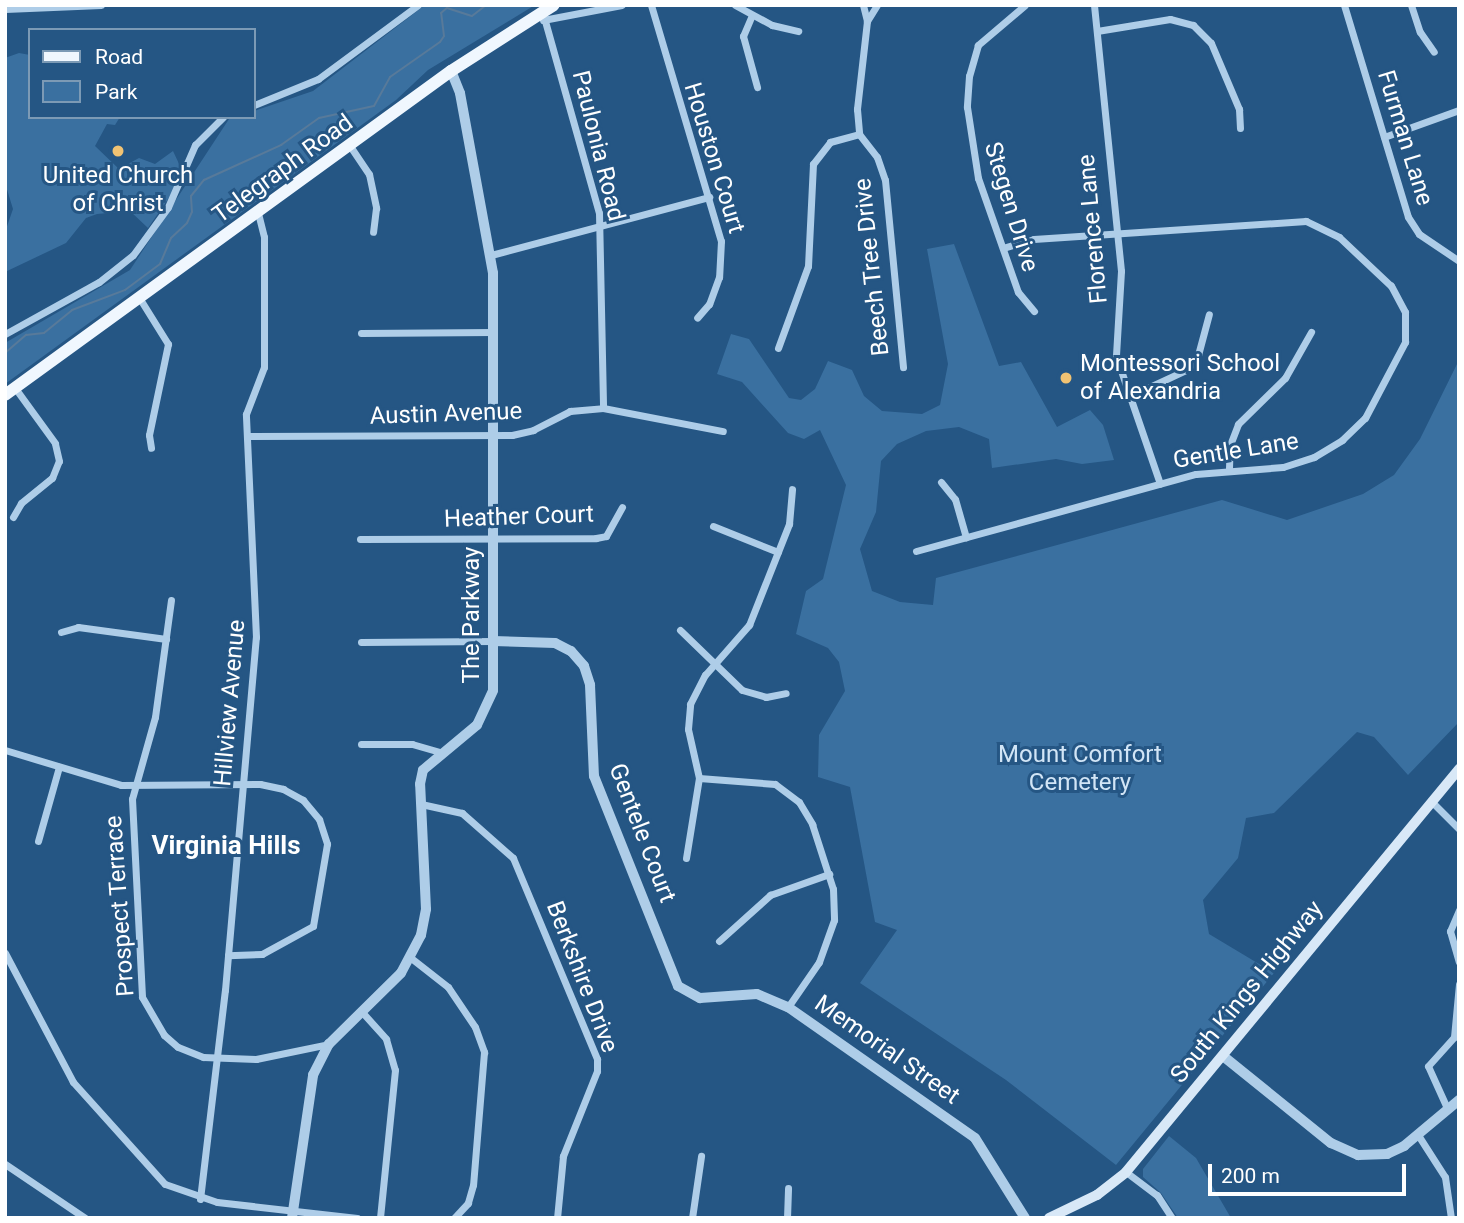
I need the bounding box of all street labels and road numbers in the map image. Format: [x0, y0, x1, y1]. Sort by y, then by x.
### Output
street label: Furman Lane [1371, 67, 1439, 209]
street label: Paulonia Road [565, 68, 631, 224]
street label: Houston Court [677, 79, 751, 237]
street label: Telegraph Road [207, 108, 359, 230]
street label: Stegen Drive [978, 139, 1044, 275]
street label: Florence Lane [1072, 153, 1114, 305]
street label: Beech Tree Drive [848, 177, 896, 357]
street label: Austin Avenue [369, 397, 523, 431]
street label: Gentle Lane [1171, 427, 1301, 475]
street label: Heather Court [444, 500, 594, 534]
street label: The Parkway [458, 547, 486, 683]
street label: Hillview Avenue [208, 618, 252, 788]
street label: Gentele Court [602, 759, 682, 907]
street label: Prospect Terrace [99, 814, 141, 998]
street label: South Kings Highway [1165, 895, 1329, 1089]
street label: Berkshire Drive [540, 897, 624, 1057]
street label: Memorial Street [809, 989, 965, 1111]

